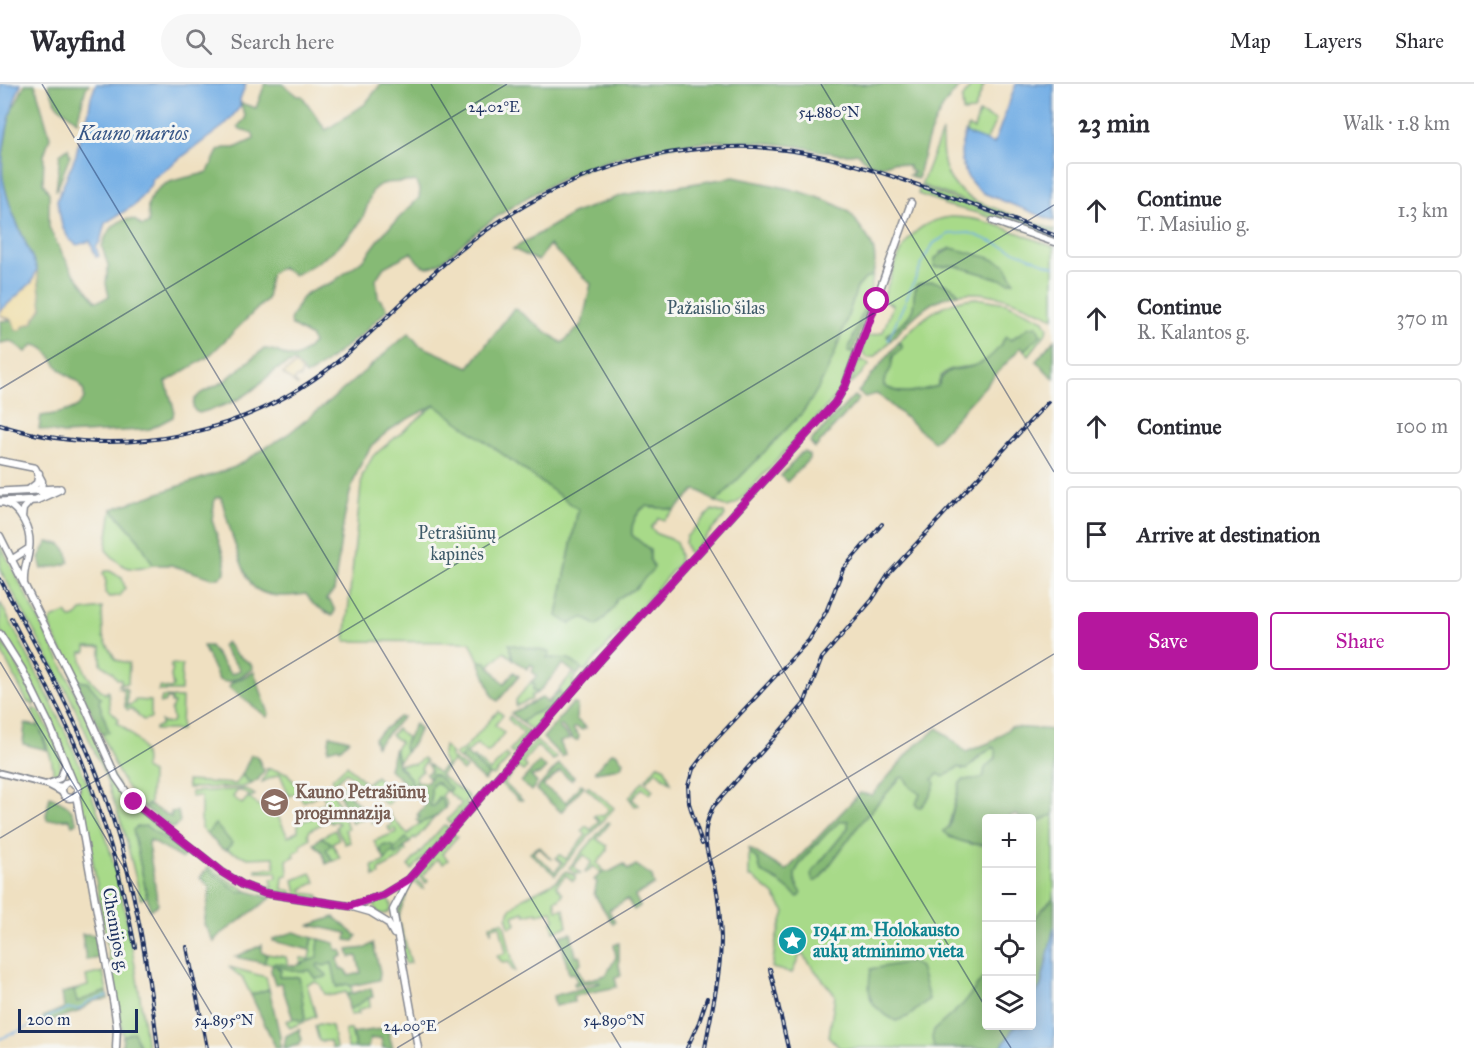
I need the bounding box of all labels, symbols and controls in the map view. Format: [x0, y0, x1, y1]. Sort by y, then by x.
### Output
search box [161, 14, 581, 68]
text: Wayfind [30, 24, 125, 59]
icon: search [182, 25, 215, 58]
text: Search here [230, 28, 334, 55]
text: Map [1230, 28, 1271, 54]
text: Layers [1304, 28, 1362, 54]
text: Share [1395, 28, 1444, 54]
text: 24.02°E [468, 98, 520, 116]
text: 54.880°N [798, 103, 860, 121]
text: 23 min [1078, 107, 1150, 139]
text: Walk · 1.8 km [1343, 111, 1450, 135]
water label: Kauno marios [77, 121, 189, 145]
text: Continue [1137, 185, 1222, 212]
icon: ahead [1080, 194, 1113, 227]
text: 1.3 km [1398, 198, 1448, 222]
text: T. Masiulio g. [1137, 212, 1250, 236]
route start [863, 287, 889, 313]
text: Continue [1137, 293, 1222, 320]
park label: Pažaislio šilas [667, 297, 765, 319]
icon: ahead [1080, 302, 1113, 335]
text: 370 m [1397, 306, 1448, 330]
text: R. Kalantos g. [1137, 320, 1250, 344]
icon: ahead [1080, 410, 1113, 443]
text: Continue [1137, 413, 1222, 440]
text: 100 m [1396, 414, 1448, 438]
icon: arrive [1080, 518, 1113, 551]
text: Arrive at destination [1137, 521, 1320, 548]
park label: Petrašiūnų kapinės [418, 522, 497, 565]
button: Save [1078, 612, 1258, 670]
button: Share [1270, 612, 1450, 670]
place label: Kauno Petrašiūnų progimnazija [294, 781, 427, 825]
school or university icon: Kauno Petrašiūnų progimnazija [258, 786, 290, 818]
route end [120, 788, 146, 814]
map controls [982, 814, 1036, 1030]
button: + [982, 814, 1036, 868]
button: − [982, 868, 1036, 922]
street label: Chemijos g. [97, 886, 134, 974]
place label: 1941 m. Holokausto aukų atminimo vieta [813, 919, 964, 962]
button: locate [982, 922, 1036, 976]
place icon: 1941 m. Holokausto aukų atminimo vieta [776, 924, 808, 956]
button: layers [982, 976, 1036, 1030]
scale bar [18, 1006, 138, 1034]
text: 200 m [27, 1010, 70, 1029]
text: 54.895°N [194, 1011, 254, 1029]
text: 54.890°N [583, 1011, 645, 1029]
text: 24.00°E [384, 1017, 437, 1035]

